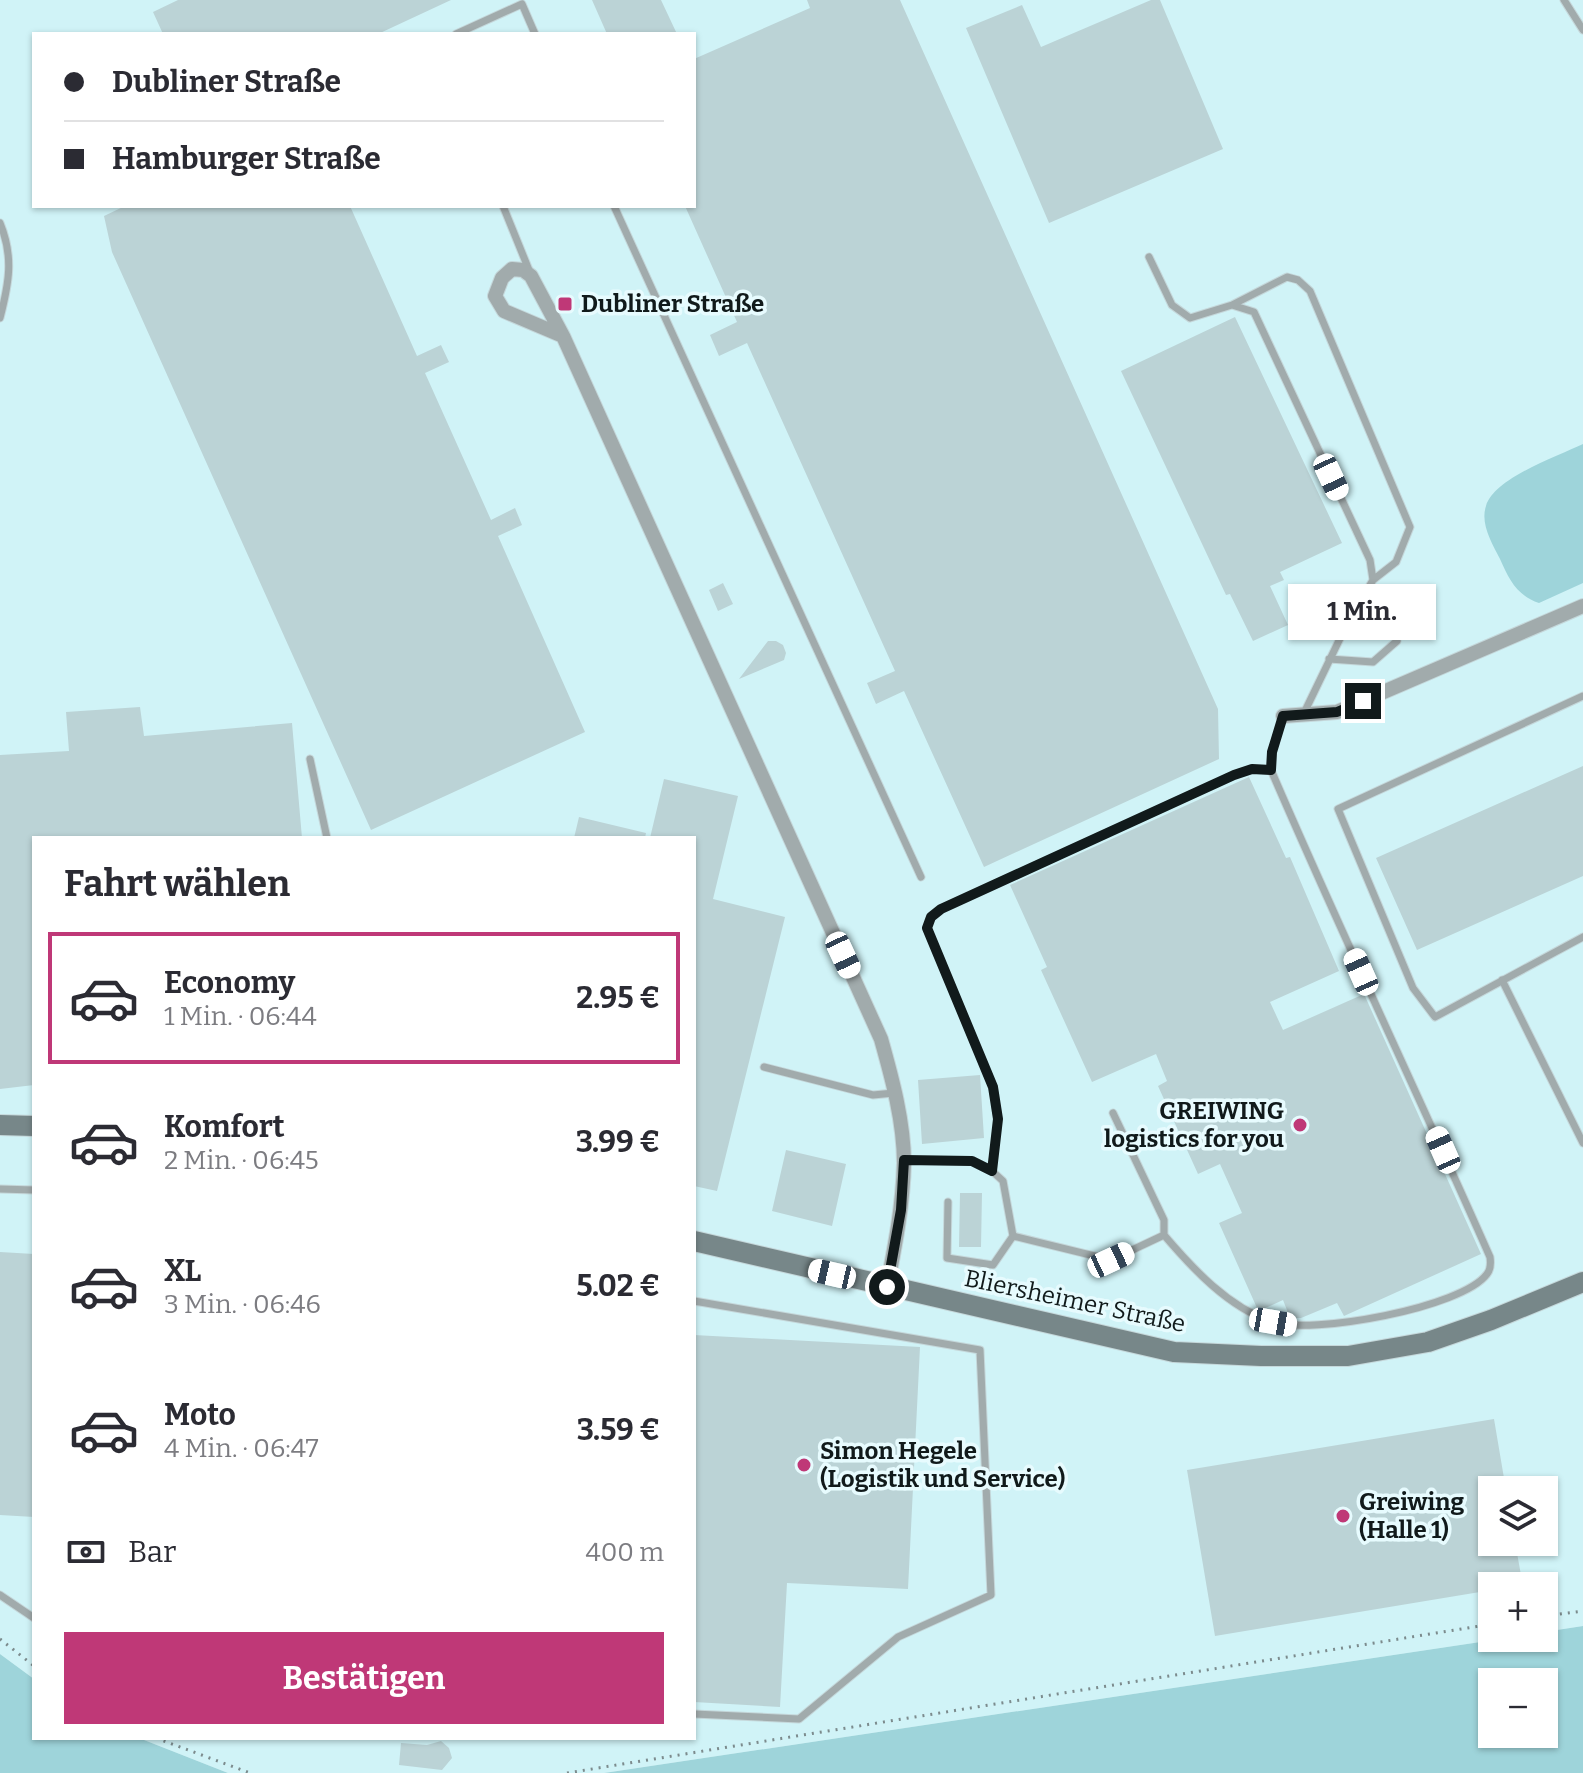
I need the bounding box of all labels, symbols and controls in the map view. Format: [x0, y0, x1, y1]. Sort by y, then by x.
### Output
text: Dubliner Straße [112, 64, 341, 100]
text: Hamburger Straße [112, 141, 381, 177]
place label: Dubliner Straße [581, 290, 764, 318]
marker: Dubliner Straße [556, 295, 574, 313]
car [1310, 450, 1352, 504]
callout: 1 Min. [1289, 585, 1437, 641]
text: 1 Min. [1327, 596, 1397, 627]
route end [1345, 683, 1381, 719]
text: Fahrt wählen [64, 862, 290, 906]
car [822, 928, 864, 982]
car [1340, 945, 1382, 999]
icon: car [68, 962, 140, 1034]
text: Economy [164, 965, 295, 1001]
text: 2.95 € [576, 980, 660, 1016]
text: 1 Min. · 06:44 [164, 1001, 317, 1032]
place label: GREIWING logistics for you [1104, 1097, 1284, 1153]
icon: car [68, 1106, 140, 1178]
text: Komfort [164, 1109, 285, 1145]
marker: GREIWING logistics for you [1291, 1116, 1309, 1134]
car [1422, 1123, 1464, 1177]
text: 3.99 € [576, 1124, 660, 1160]
text: 2 Min. · 06:45 [164, 1145, 319, 1176]
car [1084, 1239, 1138, 1281]
icon: car [68, 1250, 140, 1322]
text: XL [164, 1253, 201, 1289]
car [806, 1257, 858, 1291]
street label: Bliersheimer Straße [962, 1264, 1188, 1338]
text: 5.02 € [576, 1268, 660, 1304]
route start [869, 1269, 905, 1305]
text: 3 Min. · 06:46 [164, 1289, 321, 1320]
car [1247, 1306, 1299, 1338]
icon: car [68, 1394, 140, 1466]
text: Moto [164, 1397, 236, 1433]
text: 3.59 € [577, 1412, 660, 1448]
text: 4 Min. · 06:47 [164, 1433, 319, 1464]
place label: Simon Hegele (Logistik und Service) [820, 1437, 1065, 1493]
marker: Simon Hegele (Logistik und Service) [795, 1456, 813, 1474]
map controls [1478, 1476, 1558, 1748]
button: layers [1478, 1476, 1558, 1556]
place label: Greiwing (Halle 1) [1359, 1488, 1464, 1544]
marker: Greiwing (Halle 1) [1334, 1507, 1352, 1525]
icon: cash [64, 1530, 108, 1574]
text: Bar [128, 1534, 176, 1570]
text: 400 m [585, 1537, 664, 1568]
button: + [1478, 1572, 1558, 1652]
button: Bestätigen [64, 1632, 664, 1724]
button: − [1478, 1668, 1558, 1748]

